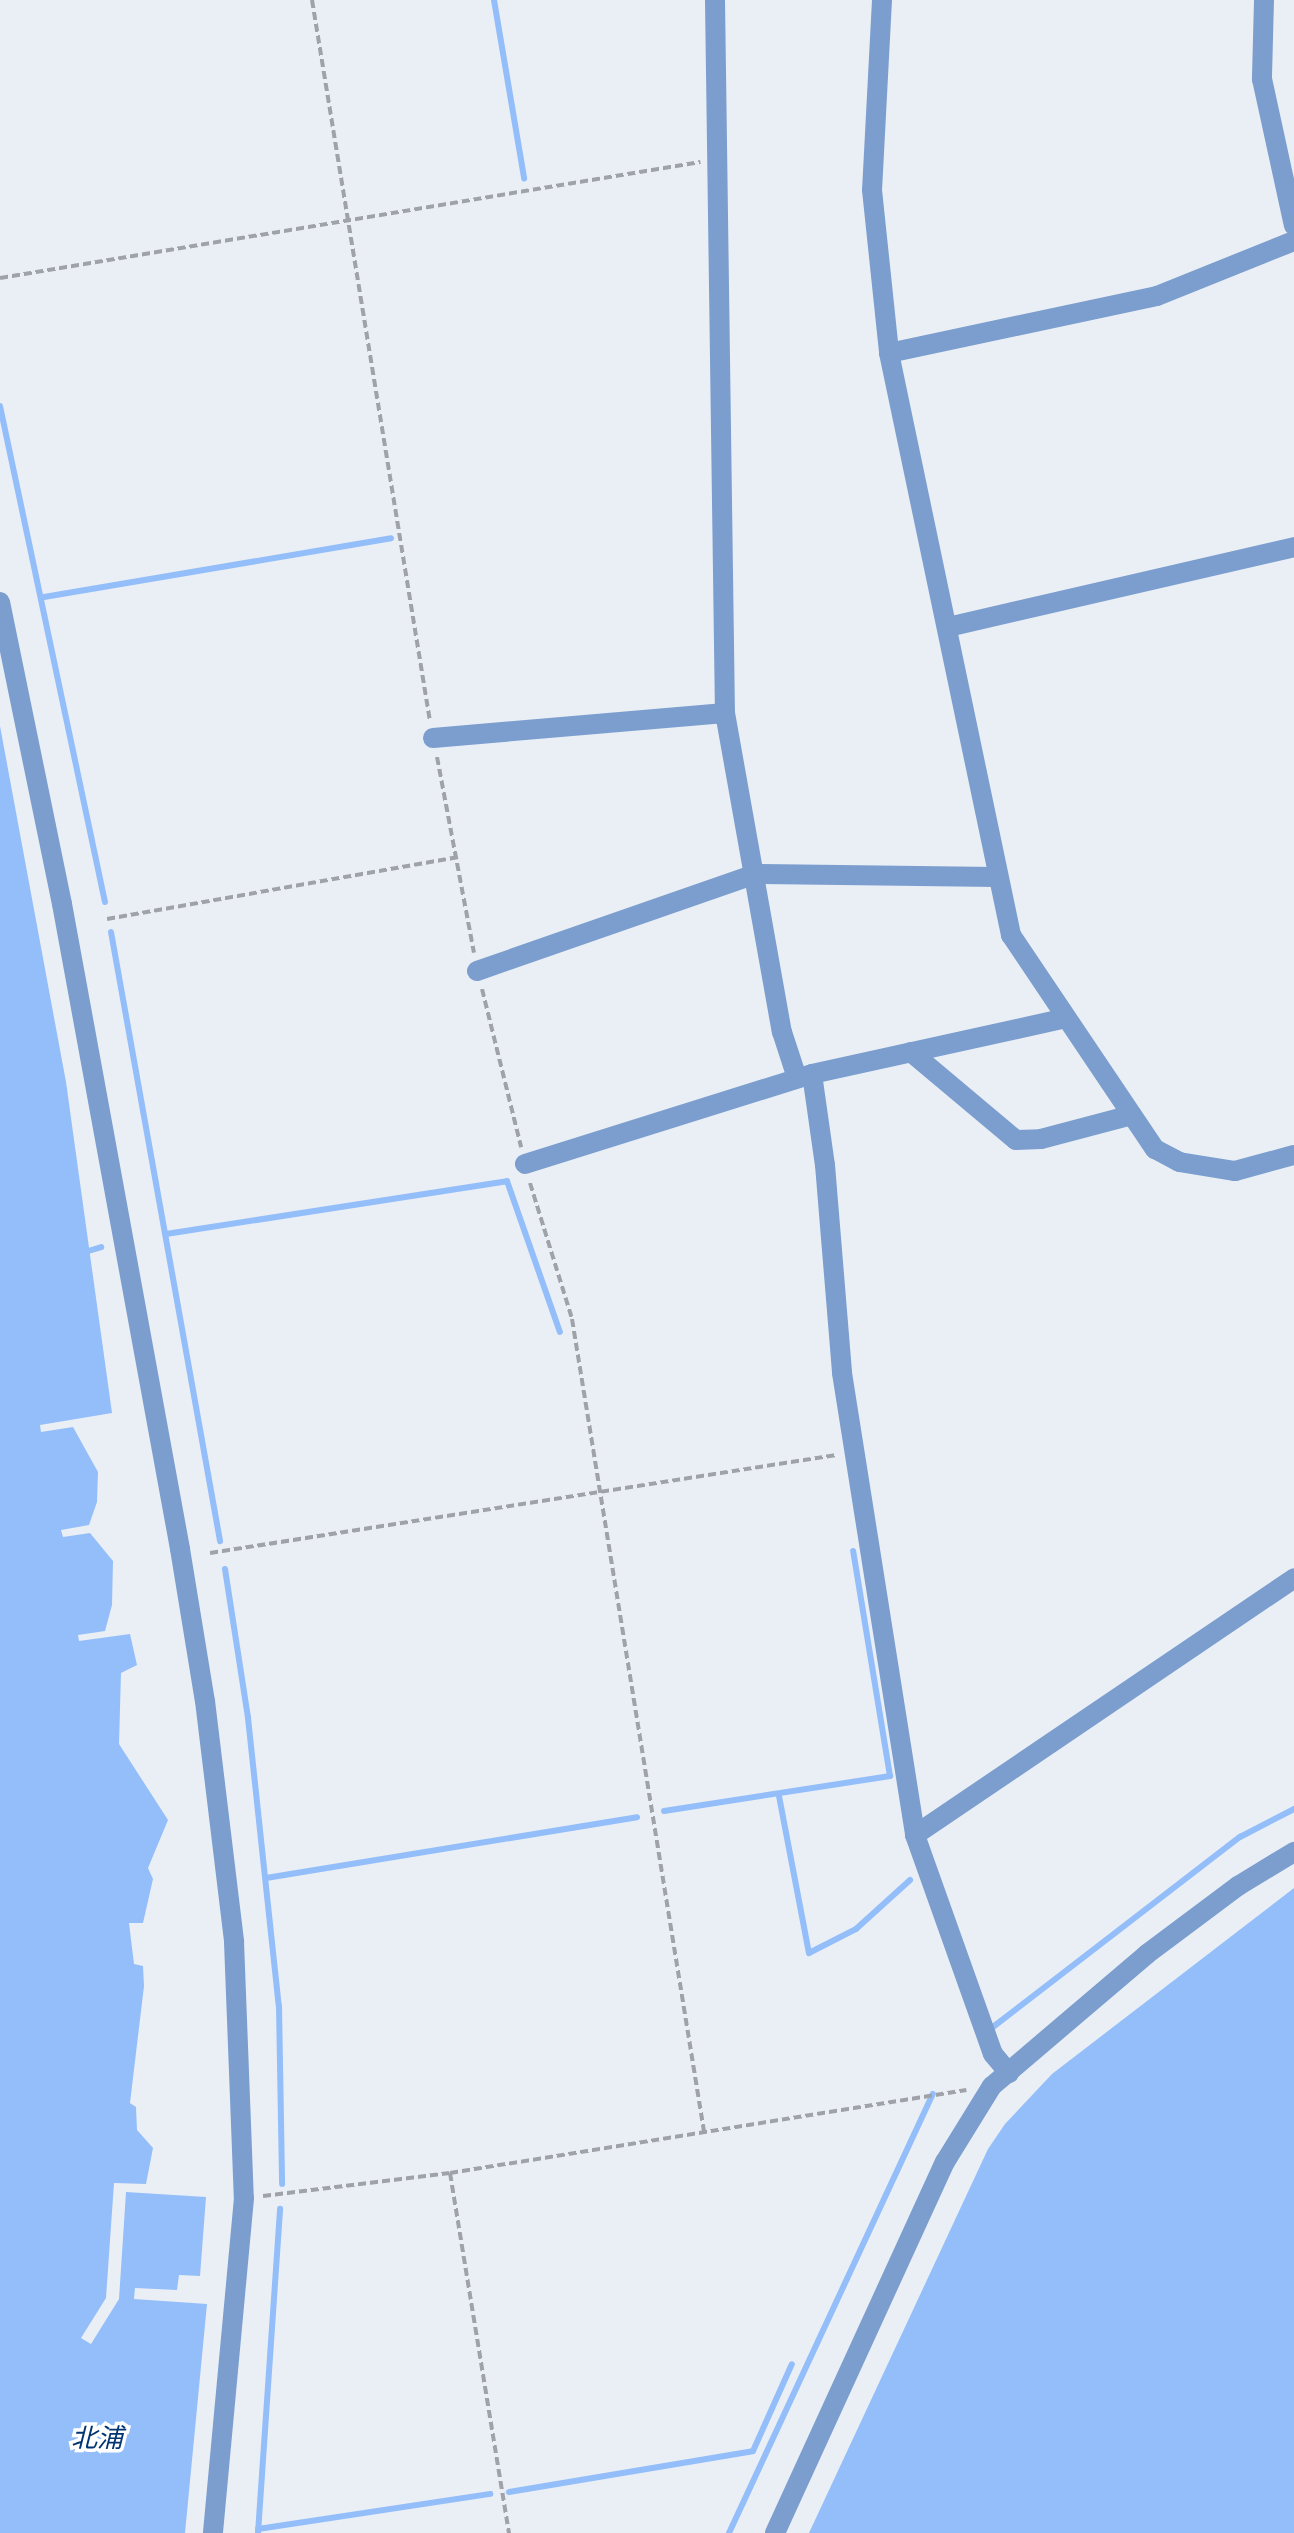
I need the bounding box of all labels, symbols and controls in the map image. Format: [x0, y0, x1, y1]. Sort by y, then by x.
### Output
water label: 北浦 [71, 2423, 123, 2455]

